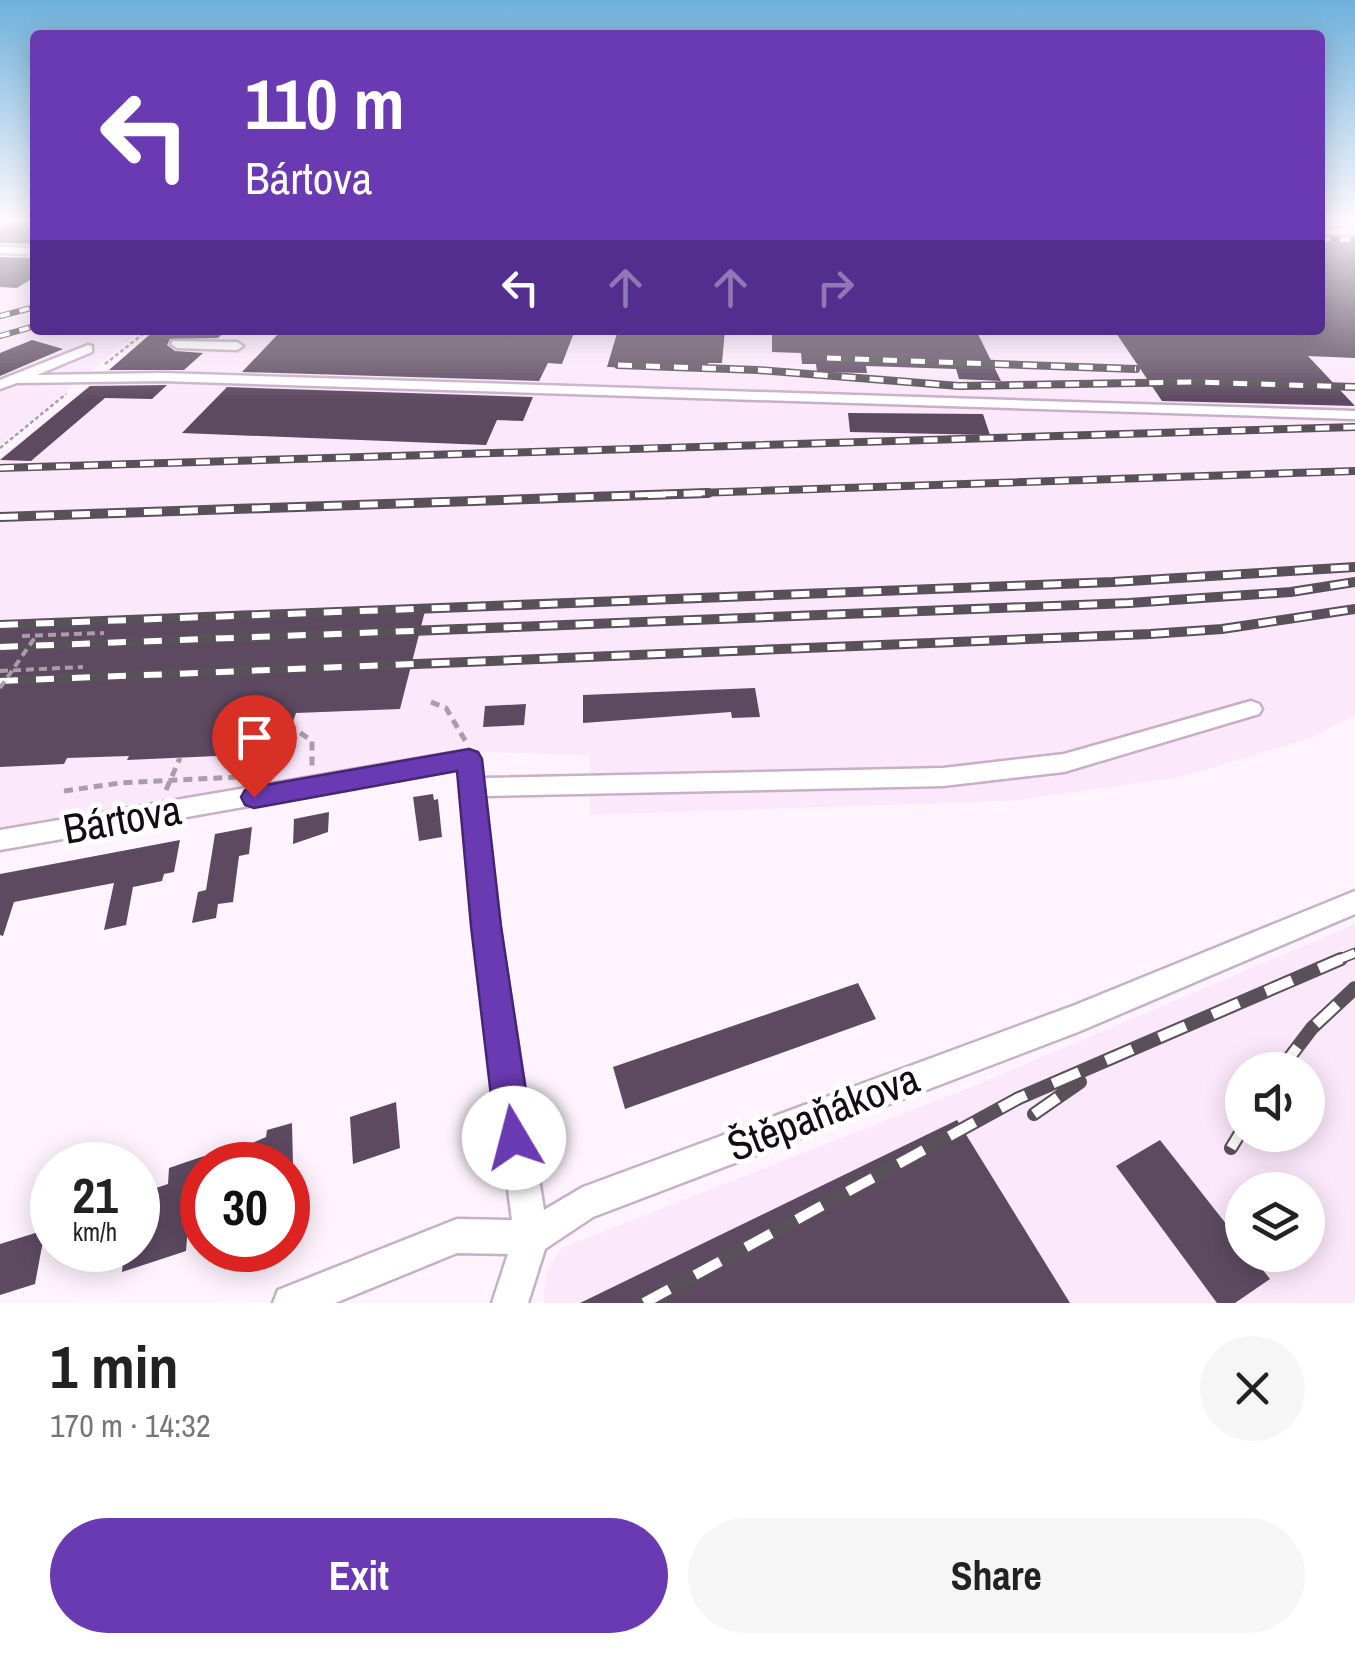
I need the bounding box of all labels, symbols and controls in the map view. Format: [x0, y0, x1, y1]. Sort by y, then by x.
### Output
text: 110 m [245, 57, 405, 151]
icon: left [80, 70, 210, 200]
text: Bártova [245, 147, 372, 208]
icon: left [493, 260, 548, 315]
icon: ahead [598, 260, 653, 315]
icon: ahead [703, 260, 758, 315]
icon: right [808, 260, 863, 315]
pin [212, 695, 297, 798]
icon: arrive [227, 710, 282, 765]
street label: Bártova [59, 781, 185, 857]
street label: Štěpaňákova [719, 1050, 927, 1174]
map controls [1225, 1052, 1325, 1272]
button: sound [1225, 1052, 1325, 1152]
position arrow [462, 1086, 566, 1190]
speed limit sign: 30 [180, 1142, 310, 1272]
text: 21 [72, 1161, 118, 1229]
button: layers [1225, 1172, 1325, 1272]
text: km/h [73, 1215, 117, 1249]
text: 1 min [50, 1326, 179, 1407]
button: close [1200, 1336, 1305, 1441]
text: 170 m · 14:32 [50, 1404, 210, 1447]
button: Exit [50, 1518, 668, 1633]
button: Share [688, 1518, 1305, 1633]

